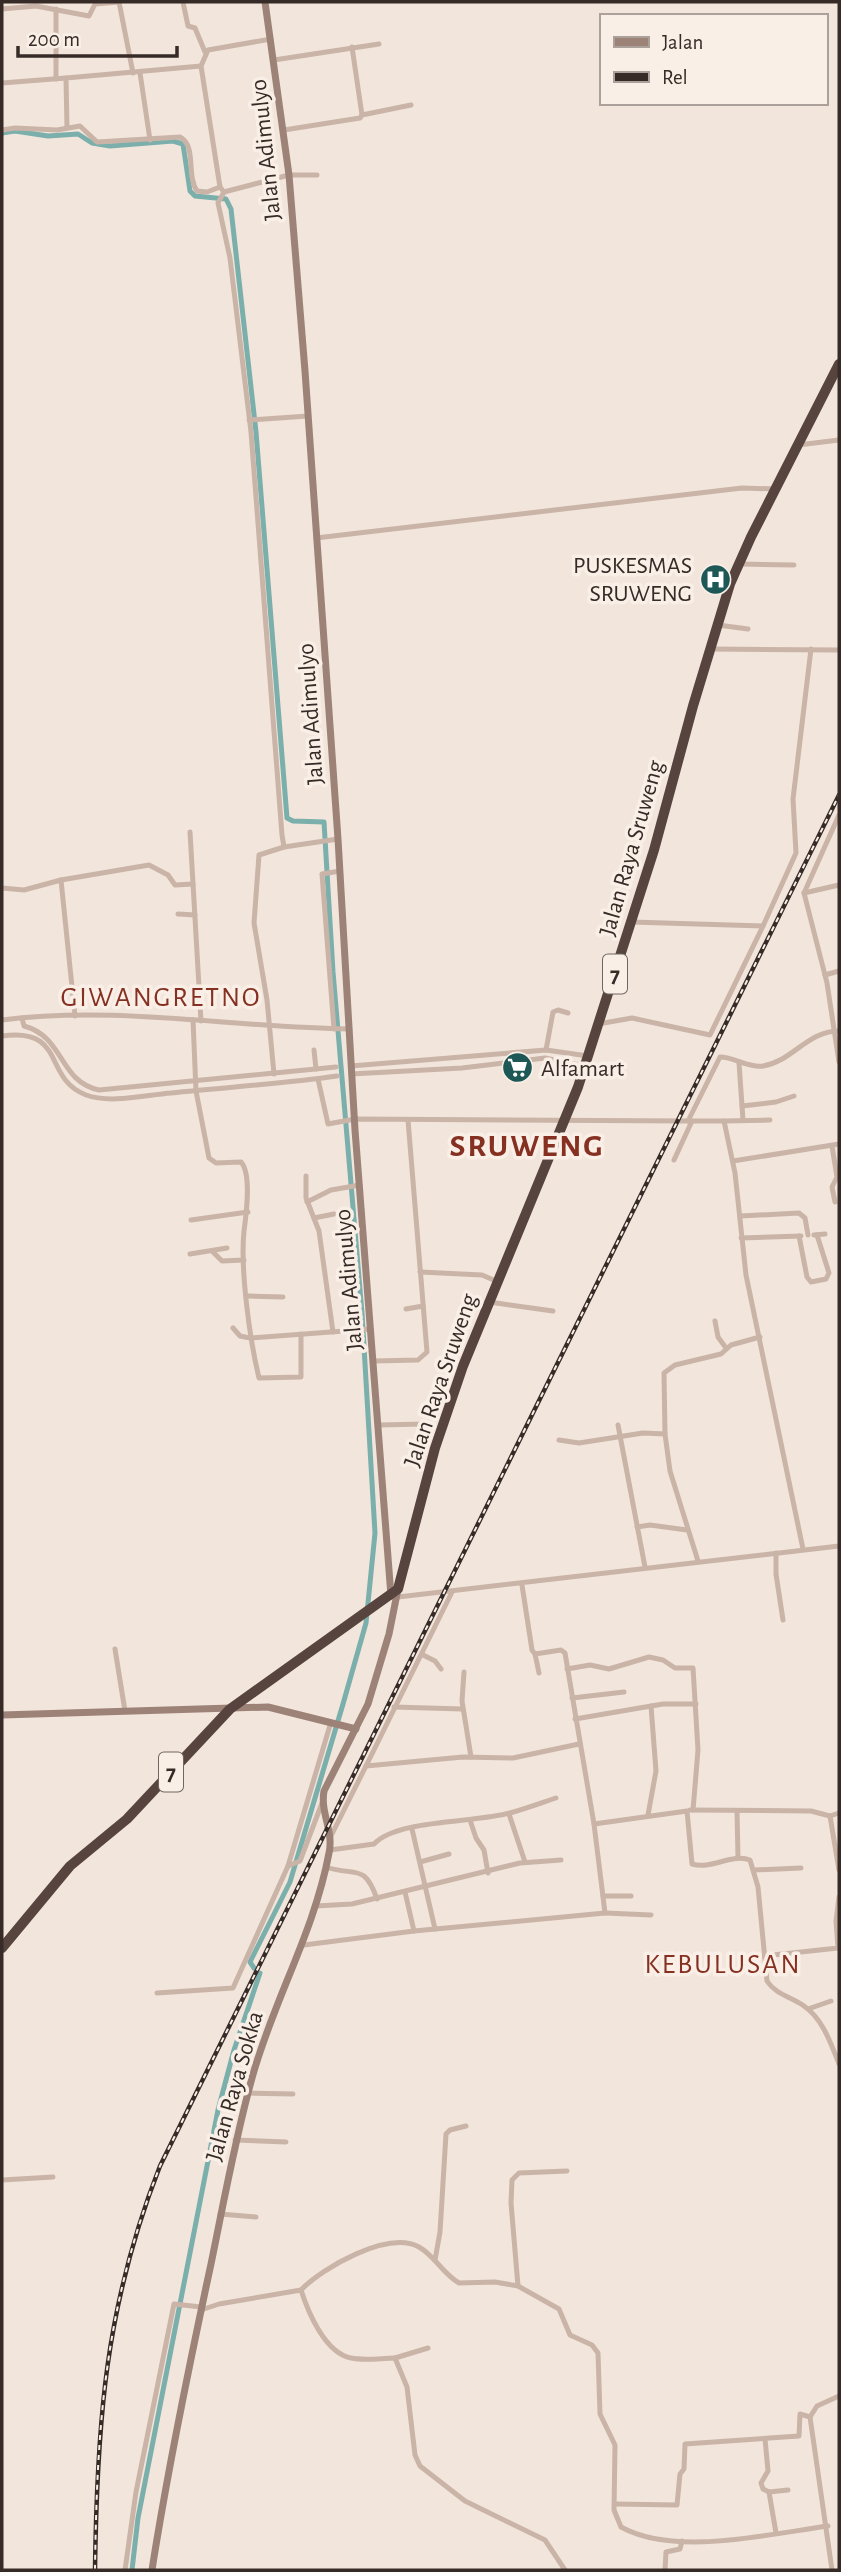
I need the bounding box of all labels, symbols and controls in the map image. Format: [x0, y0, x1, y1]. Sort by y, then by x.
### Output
scale bar [18, 14, 177, 58]
legend [600, 14, 827, 105]
text: 200 m [28, 29, 80, 50]
text: Jalan [662, 32, 703, 53]
text: Rel [662, 67, 688, 88]
street label: Jalan Adimulyo [247, 78, 285, 222]
place label: PUSKESMAS SRUWENG [573, 554, 692, 606]
hospital icon: PUSKESMAS SRUWENG [698, 562, 732, 596]
street label: Jalan Adimulyo [294, 642, 328, 786]
street label: Jalan Raya Sruweng [595, 757, 669, 939]
road number: 7 [603, 954, 627, 993]
district label: GIWANGRETNO [60, 984, 262, 1012]
supermarket icon: Alfamart [501, 1051, 535, 1085]
place label: Alfamart [541, 1057, 624, 1081]
district label: SRUWENG [450, 1130, 604, 1162]
street label: Jalan Adimulyo [331, 1208, 367, 1352]
street label: Jalan Raya Sruweng [400, 1290, 482, 1470]
road number: 7 [159, 1752, 183, 1792]
district label: KEBULUSAN [644, 1951, 802, 1979]
street label: Jalan Raya Sokka [202, 2009, 268, 2164]

